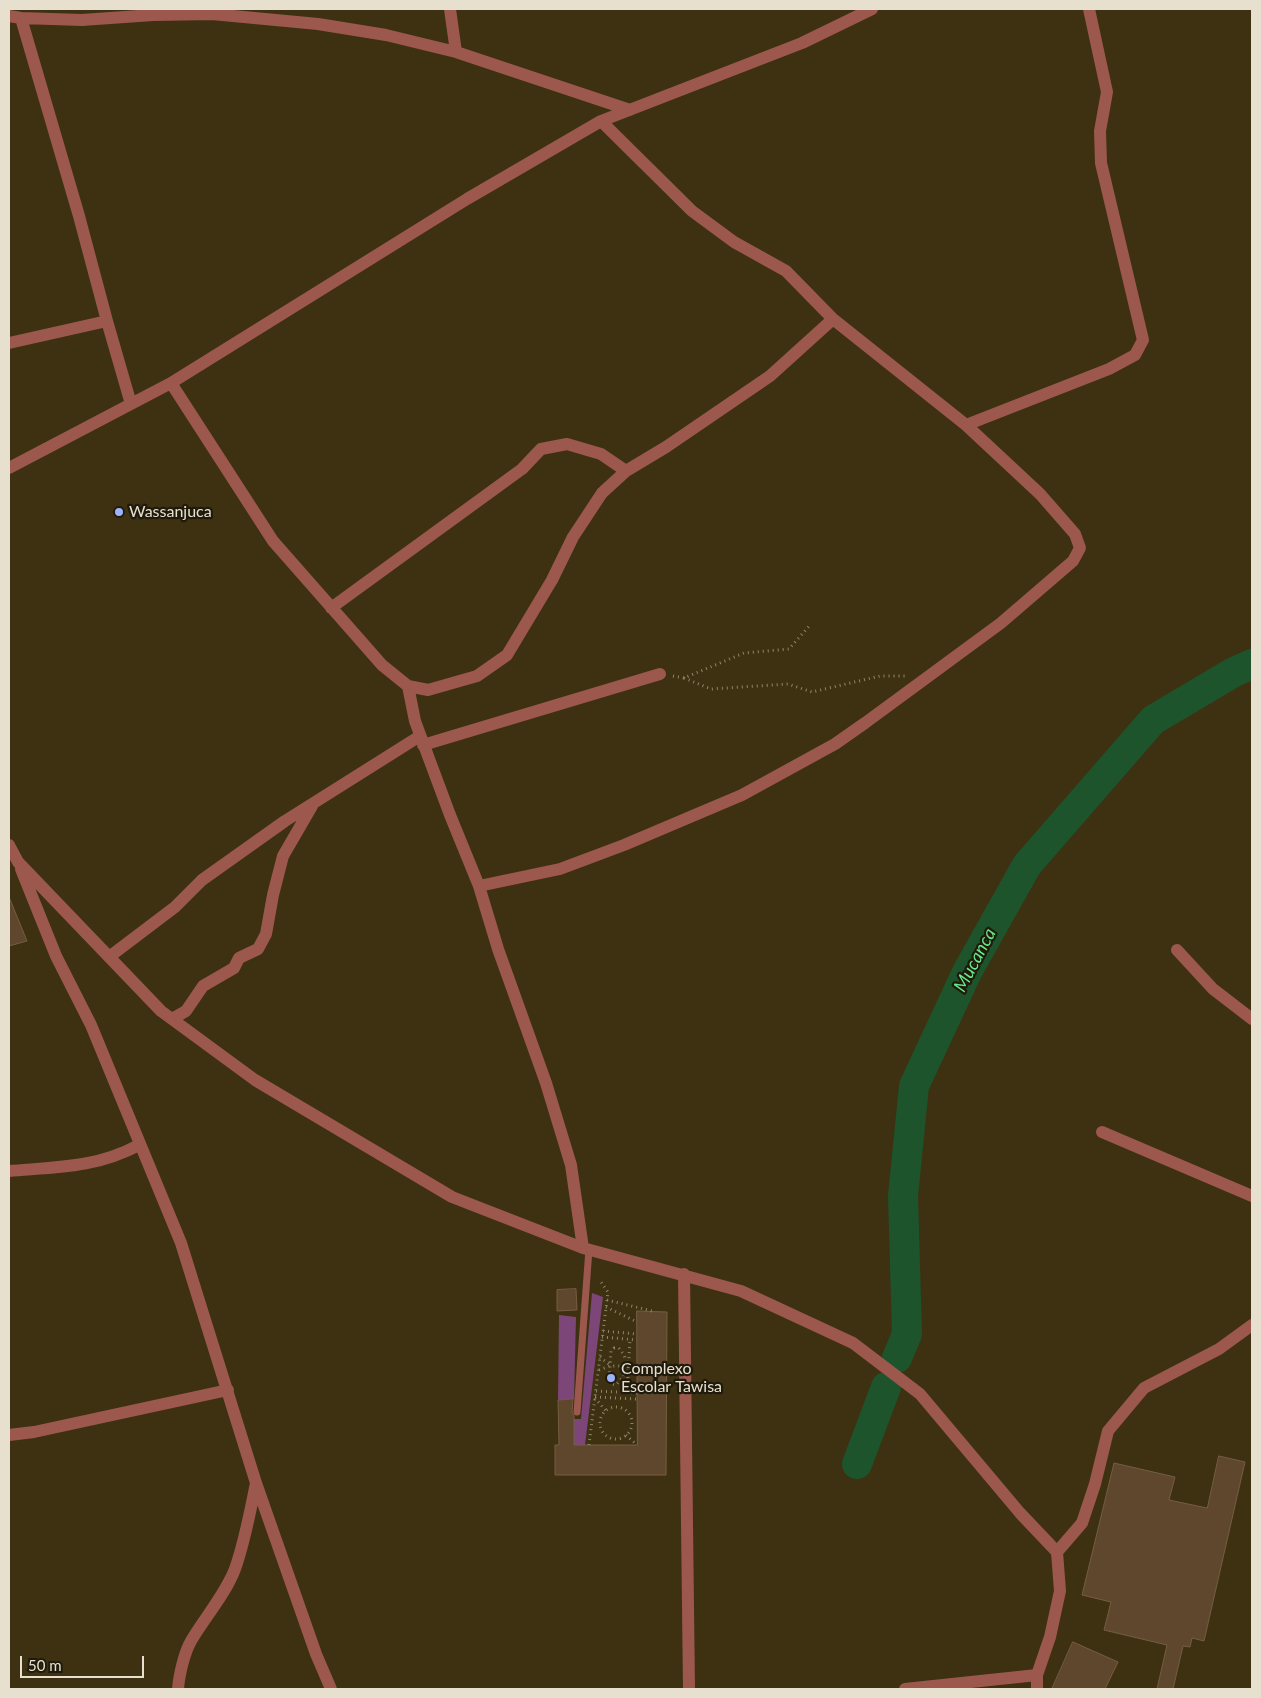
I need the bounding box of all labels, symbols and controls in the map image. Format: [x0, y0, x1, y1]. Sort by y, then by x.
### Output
place label: Wassanjuca [129, 502, 212, 522]
marker: Wassanjuca [113, 506, 125, 518]
water label: Mucanca [949, 924, 1001, 996]
place label: Complexo Escolar Tawisa [621, 1359, 722, 1397]
marker: Complexo Escolar Tawisa [605, 1372, 617, 1384]
scale bar [22, 1646, 146, 1678]
text: 50 m [28, 1656, 62, 1674]

